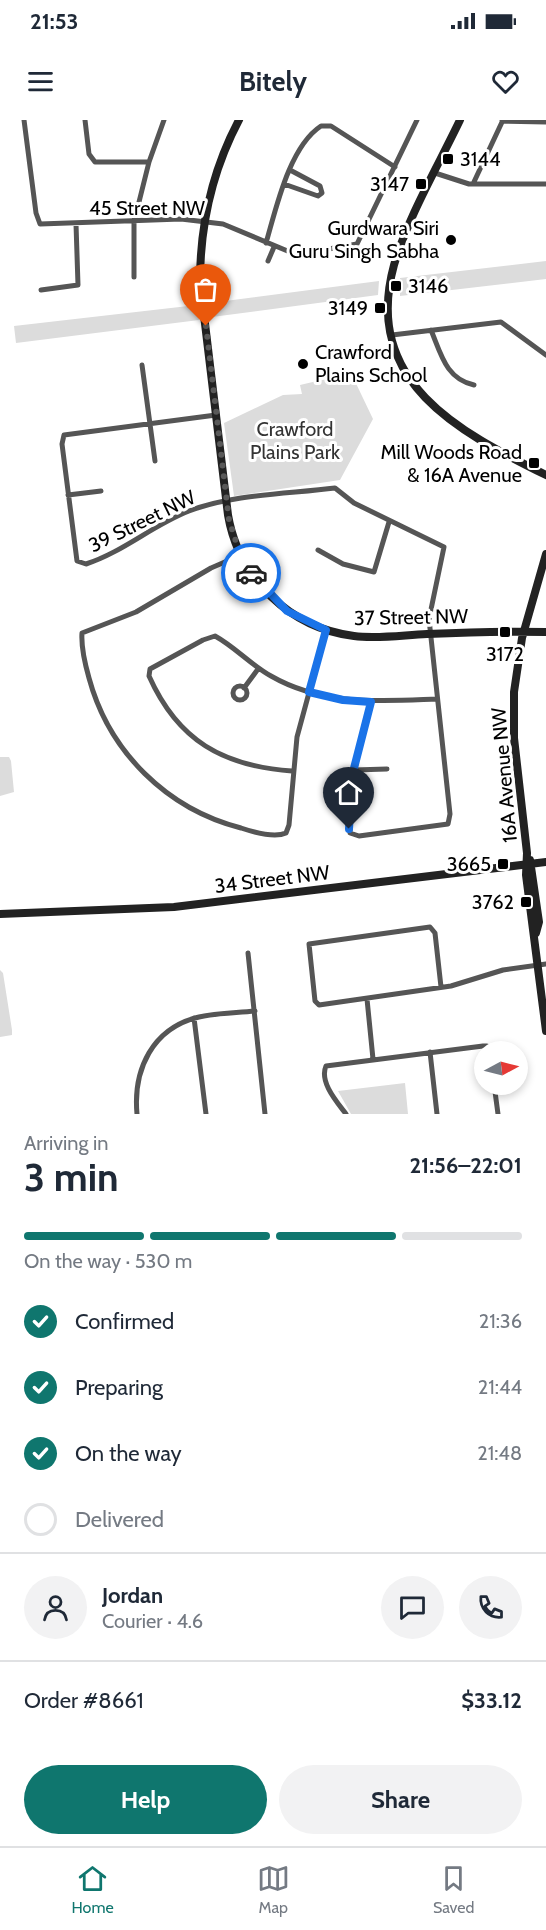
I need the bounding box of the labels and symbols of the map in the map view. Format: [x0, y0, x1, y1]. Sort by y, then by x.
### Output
place label: 3144 [460, 147, 501, 171]
marker: 3144 [441, 152, 455, 166]
place label: 3147 [370, 172, 409, 196]
marker: 3147 [414, 177, 428, 191]
street label: 45 Street NW [89, 196, 205, 220]
place label: Gurdwara Siri Guru Singh Sabha [289, 216, 439, 263]
marker: Gurdwara Siri Guru Singh Sabha [444, 233, 458, 247]
pin [180, 264, 231, 326]
place label: 3146 [408, 274, 448, 298]
marker: 3146 [389, 279, 403, 293]
place label: 3149 [328, 296, 368, 320]
marker: 3149 [373, 301, 387, 315]
place label: Crawford Plains School [315, 340, 427, 387]
marker: Crawford Plains School [296, 357, 310, 371]
park label: Crawford Plains Park [250, 417, 340, 464]
place label: Mill Woods Road & 16A Avenue [380, 440, 522, 487]
marker: Mill Woods Road & 16A Avenue [527, 456, 541, 470]
street label: 39 Street NW [85, 485, 199, 557]
courier [221, 543, 281, 603]
street label: 37 Street NW [354, 604, 468, 630]
marker: 3172 [498, 625, 512, 639]
place label: 3172 [486, 642, 524, 666]
street label: 16A Avenue NW [486, 706, 522, 844]
pin [323, 767, 374, 829]
place label: 3665 [447, 852, 491, 876]
marker: 3665 [496, 857, 510, 871]
street label: 34 Street NW [213, 860, 331, 898]
place label: 3762 [472, 890, 514, 914]
marker: 3762 [519, 895, 533, 909]
north arrow [474, 1041, 528, 1095]

